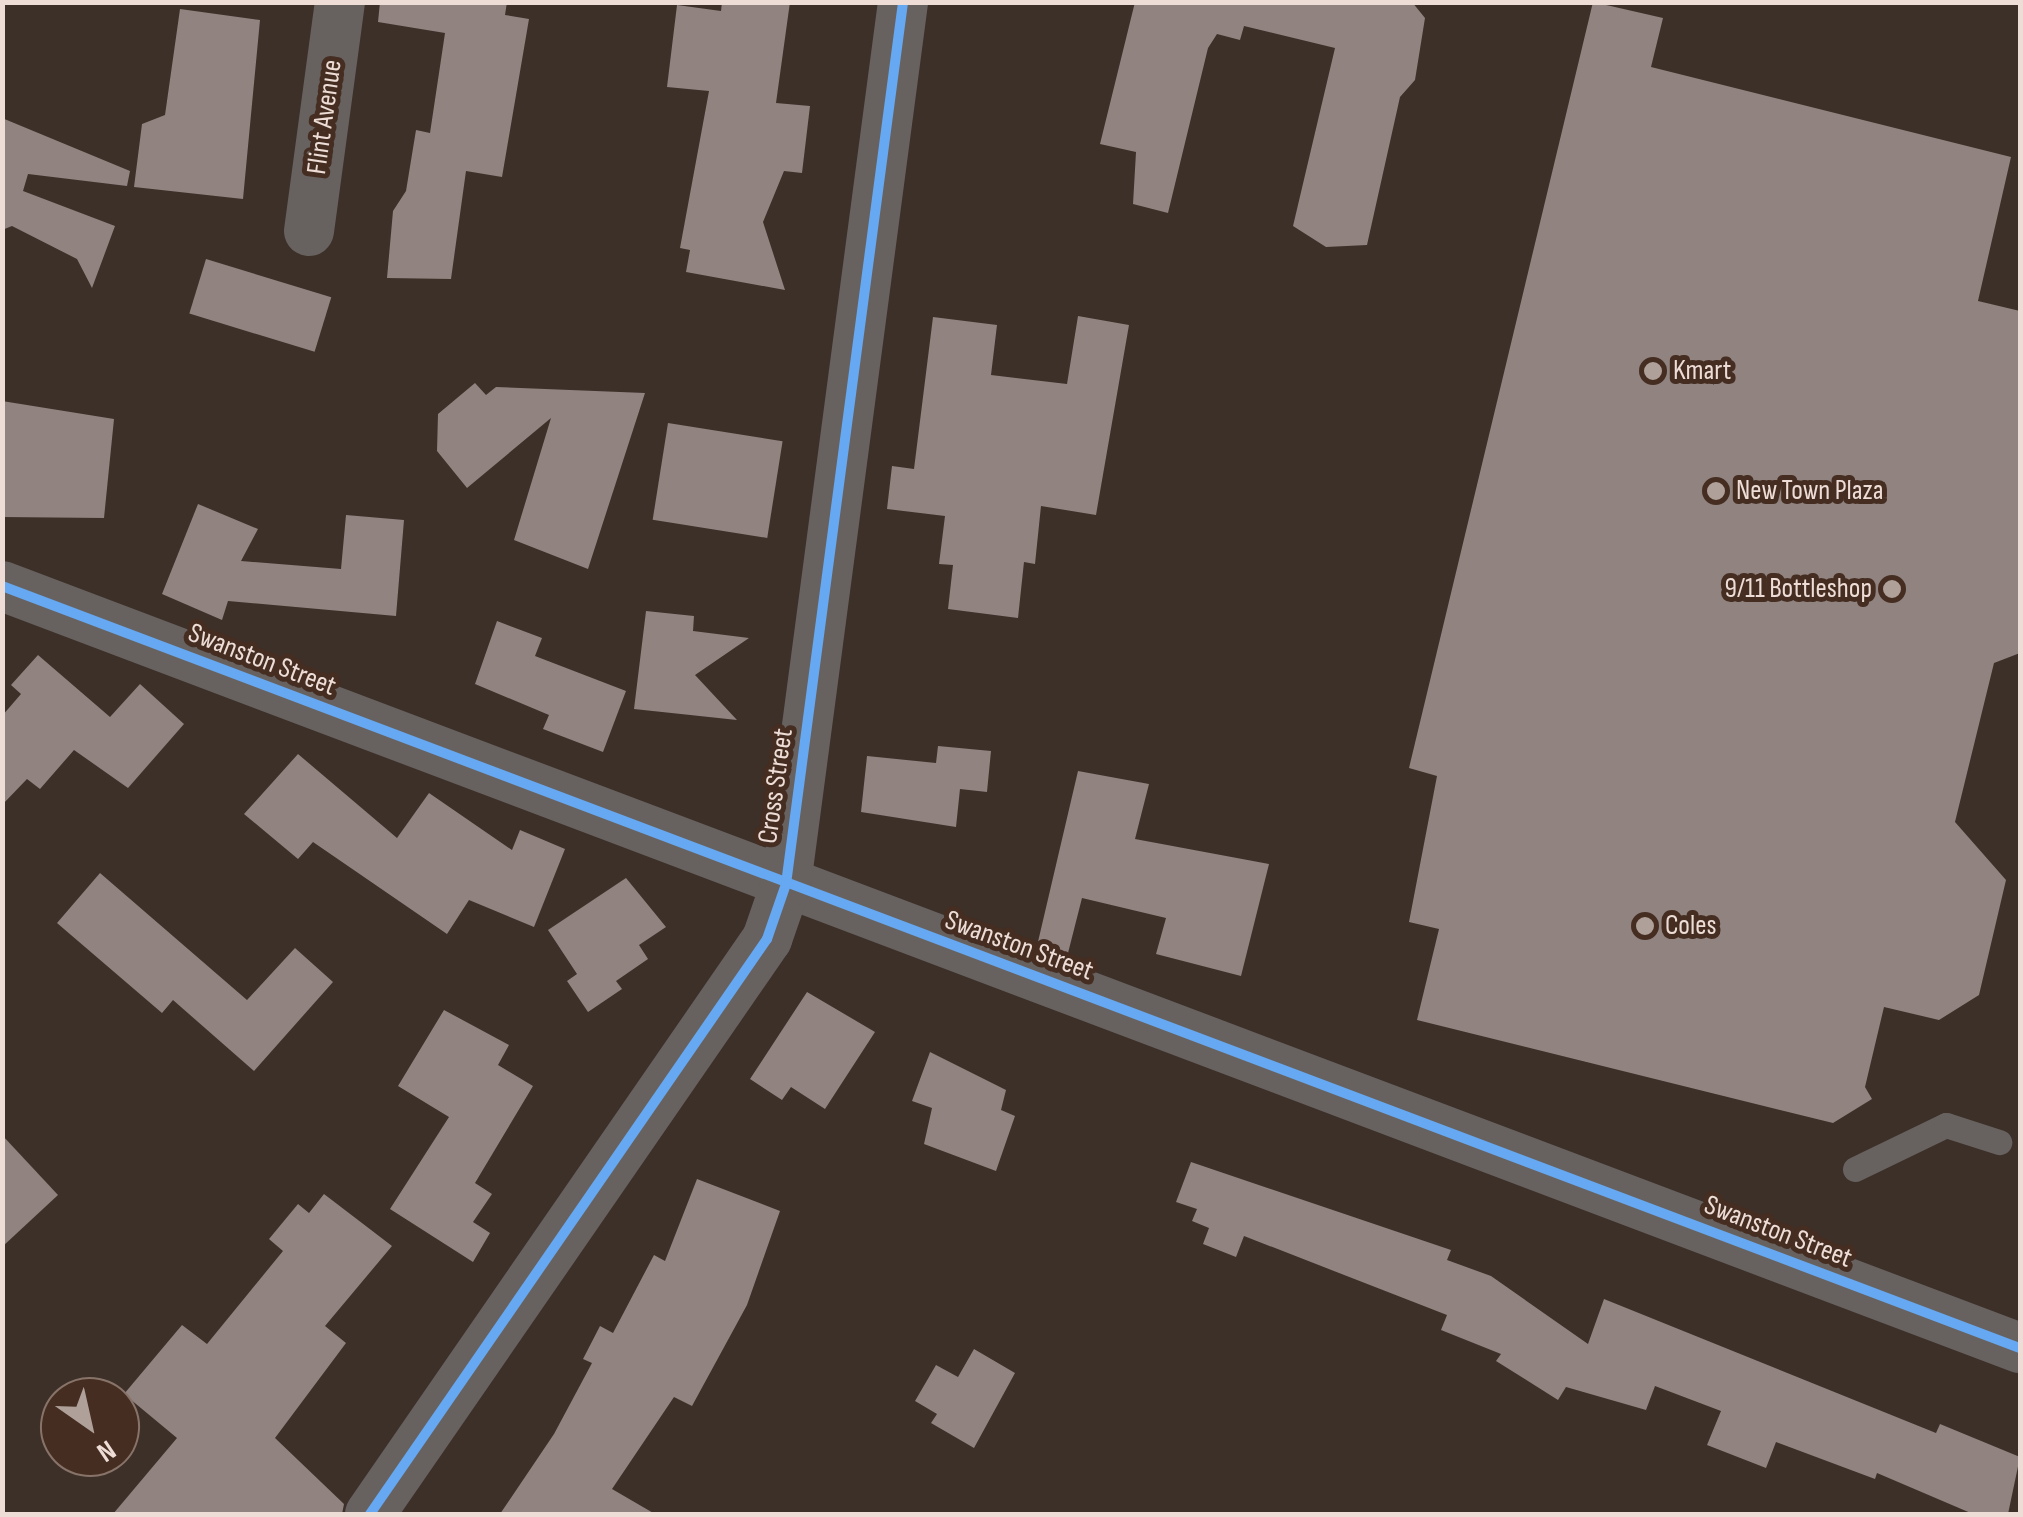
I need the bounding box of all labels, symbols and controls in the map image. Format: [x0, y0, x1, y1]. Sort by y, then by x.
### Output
street label: Flint Avenue [300, 58, 350, 176]
place label: Kmart [1673, 354, 1731, 388]
marker: Kmart [1642, 360, 1664, 382]
place label: New Town Plaza [1736, 474, 1883, 508]
marker: New Town Plaza [1705, 480, 1727, 502]
place label: 9/11 Bottleshop [1725, 572, 1872, 606]
marker: 9/11 Bottleshop [1881, 578, 1903, 600]
street label: Swanston Street [183, 616, 341, 704]
street label: Cross Street [751, 726, 801, 846]
street label: Swanston Street [940, 904, 1098, 988]
place label: Coles [1665, 909, 1716, 943]
marker: Coles [1634, 915, 1656, 937]
street label: Swanston Street [1699, 1188, 1857, 1276]
north arrow [40, 1377, 140, 1477]
text: N [91, 1433, 121, 1468]

